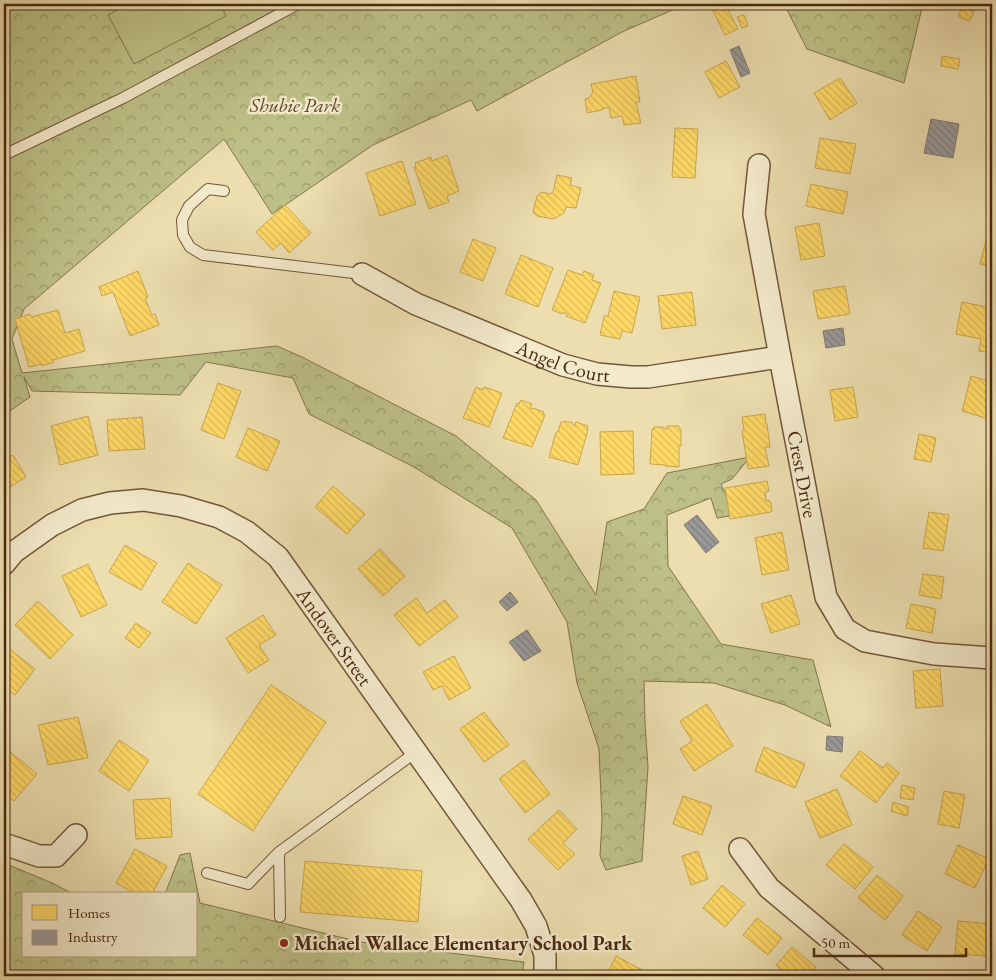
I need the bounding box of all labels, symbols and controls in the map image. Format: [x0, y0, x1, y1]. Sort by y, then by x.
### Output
park label: Shubie Park [249, 92, 340, 118]
street label: Angel Court [511, 334, 611, 388]
street label: Crest Drive [781, 428, 824, 520]
street label: Andover Street [290, 581, 379, 692]
legend [22, 892, 198, 958]
text: Homes [68, 903, 110, 922]
scale bar [814, 925, 966, 957]
text: Industry [68, 927, 118, 946]
place label: Michael Wallace Elementary School Park [294, 930, 633, 956]
text: 50 m [821, 933, 850, 952]
marker: Michael Wallace Elementary School Park [278, 937, 290, 949]

